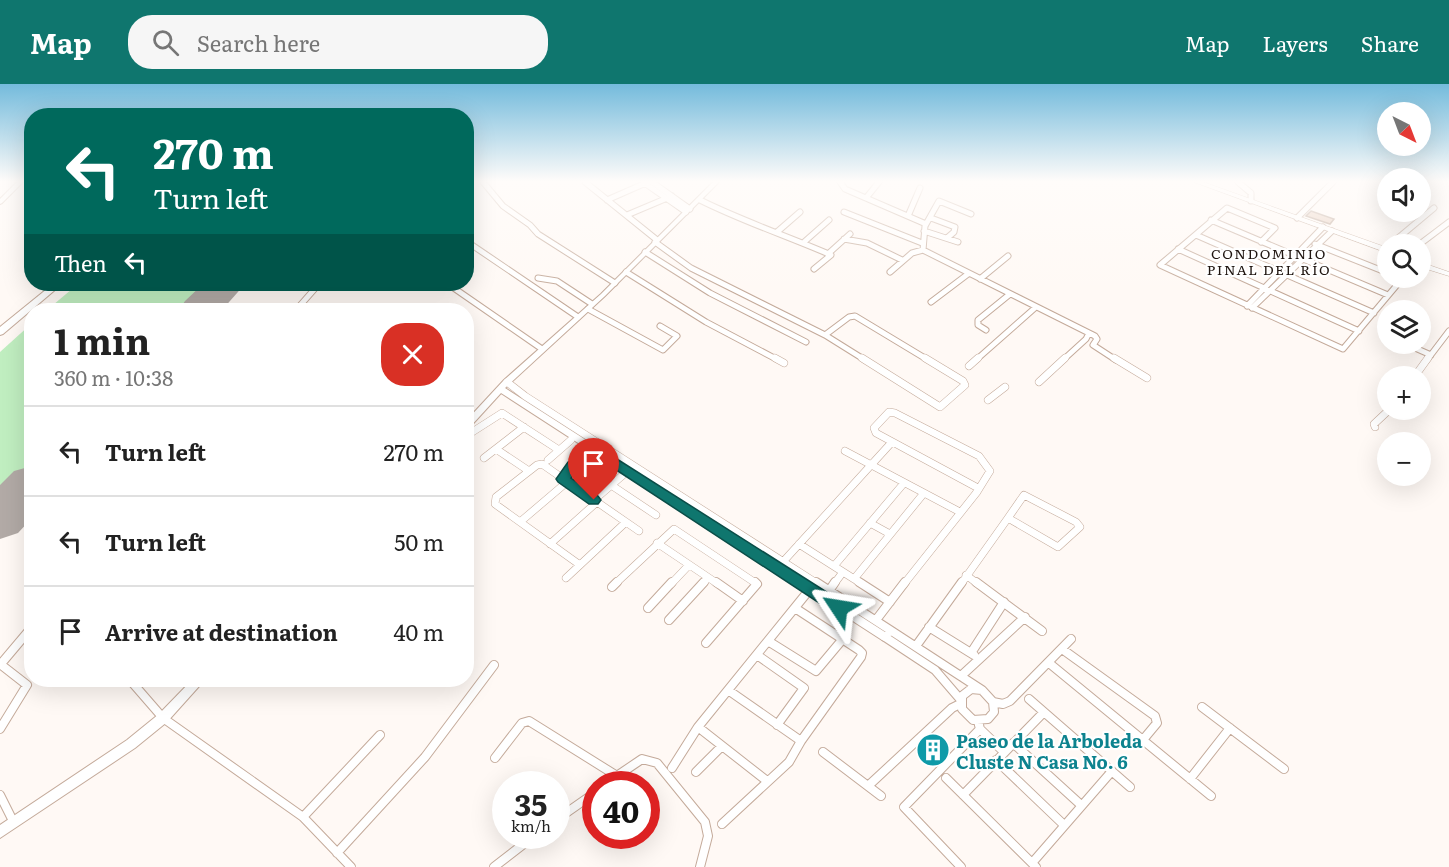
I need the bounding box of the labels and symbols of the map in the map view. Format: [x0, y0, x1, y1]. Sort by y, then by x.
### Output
north arrow [1377, 102, 1431, 156]
district label: CONDOMINIO PINAL DEL RÍO [1207, 243, 1331, 279]
pin [568, 438, 619, 500]
position arrow [807, 576, 871, 640]
place label: Paseo de la Arboleda Cluste N Casa No. 6 [956, 727, 1143, 775]
building icon: Paseo de la Arboleda Cluste N Casa No. 6 [915, 732, 951, 768]
speed limit sign: 40 [582, 771, 660, 849]

